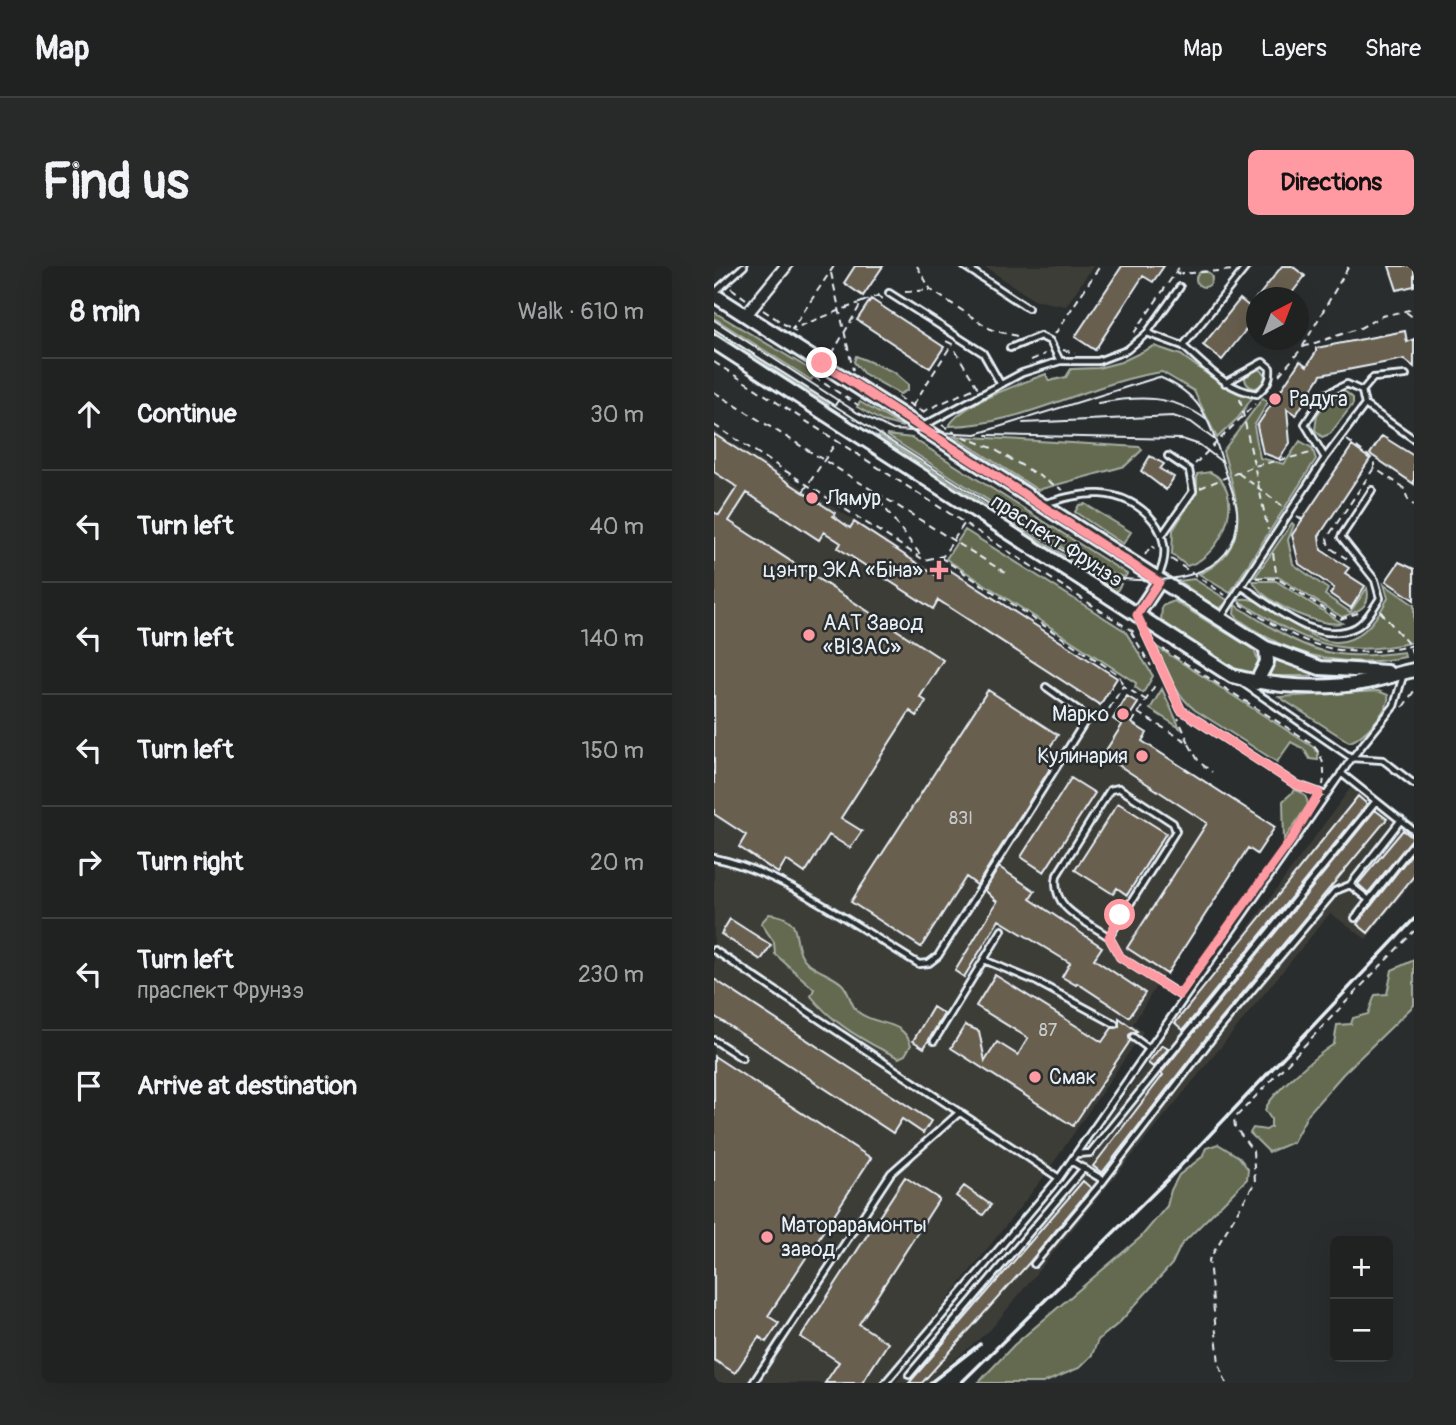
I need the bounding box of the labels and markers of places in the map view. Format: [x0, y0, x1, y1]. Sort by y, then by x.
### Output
place label: Радуга [1289, 386, 1348, 413]
marker: Радуга [1267, 391, 1283, 407]
place label: Лямур [825, 485, 881, 512]
marker: Лямур [804, 490, 820, 506]
place label: цэнтр ЭКА «Біна» [763, 557, 923, 584]
marker: цэнтр ЭКА «Біна» [929, 560, 949, 580]
place label: ААТ Завод «ВІЗАС» [823, 610, 923, 661]
marker: ААТ Завод «ВІЗАС» [801, 627, 817, 643]
place label: Марко [1052, 701, 1109, 728]
marker: Марко [1115, 706, 1131, 722]
place label: Кулинария [1037, 743, 1128, 770]
marker: Кулинария [1134, 748, 1150, 764]
place label: Смак [1049, 1064, 1097, 1091]
marker: Смак [1027, 1069, 1043, 1085]
place label: Маторарамонты завод [781, 1212, 927, 1263]
marker: Маторарамонты завод [759, 1229, 775, 1245]

